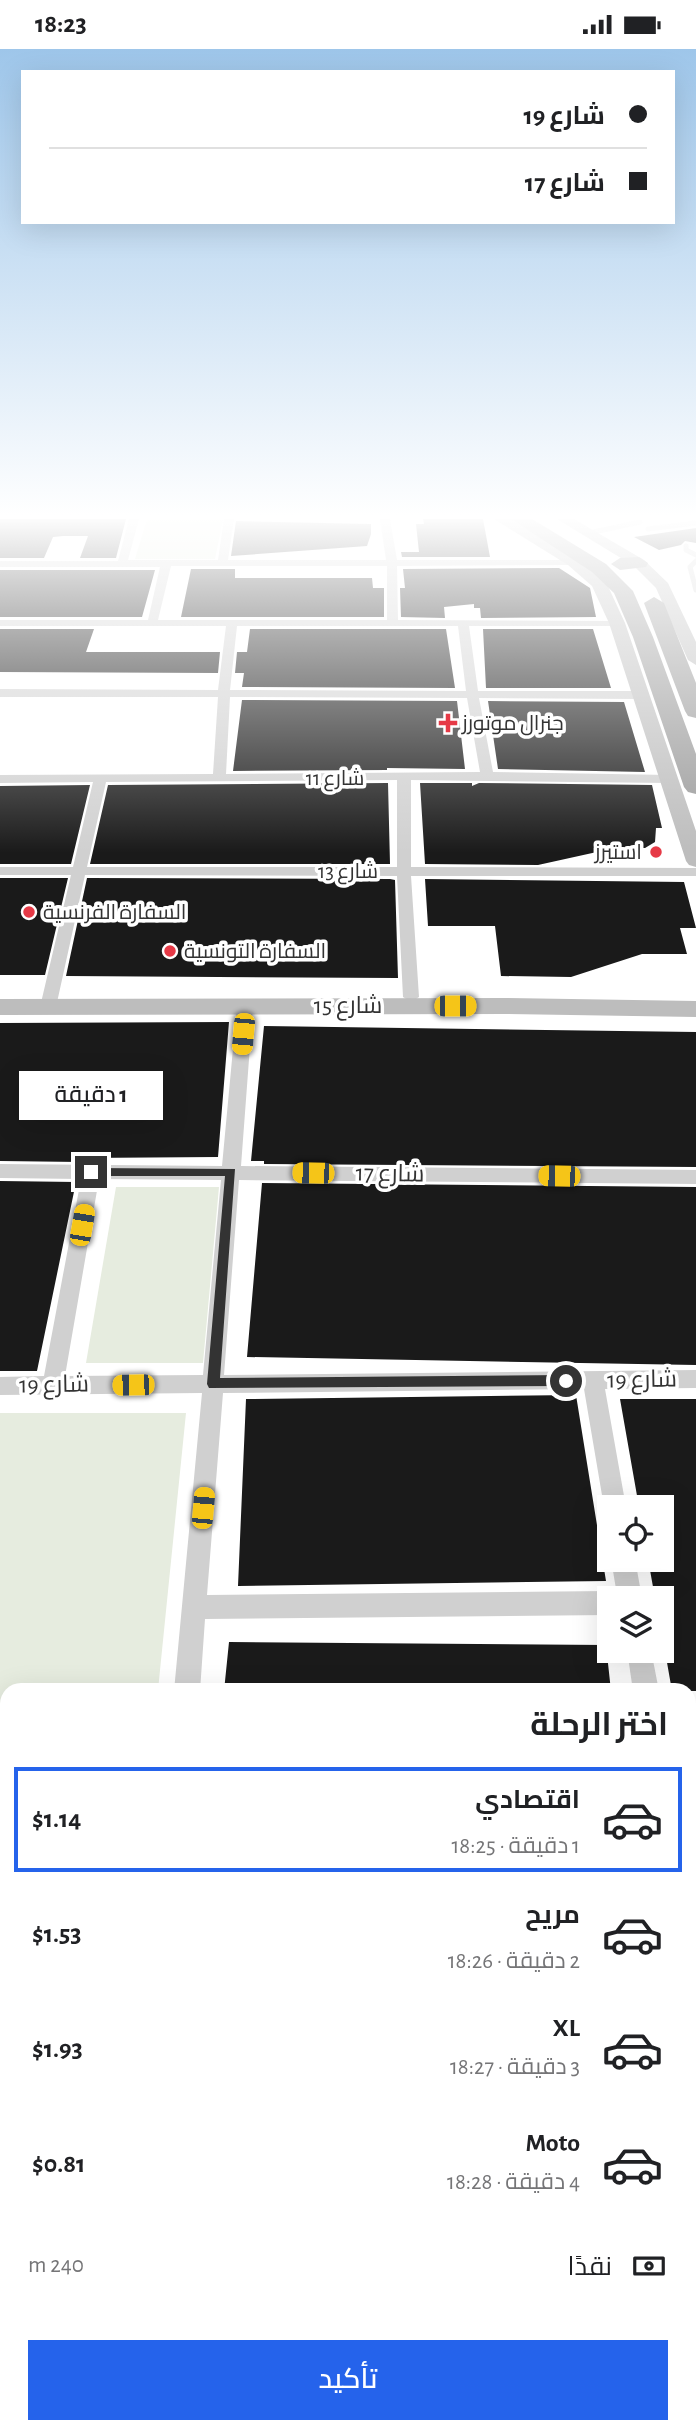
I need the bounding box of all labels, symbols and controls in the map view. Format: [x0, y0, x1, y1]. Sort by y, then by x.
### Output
text: 18:23 [35, 11, 87, 37]
text: شارع 19 [524, 103, 605, 129]
text: شارع 17 [525, 170, 605, 196]
place label: جنرال موتورز [461, 713, 564, 736]
marker: جنرال موتورز [440, 715, 456, 731]
street label: شارع 11 [306, 768, 364, 792]
place label: استيرز [594, 842, 642, 864]
marker: استيرز [648, 844, 664, 860]
street label: شارع 13 [318, 861, 378, 885]
place label: السفارة الفرنسية [43, 902, 186, 924]
marker: السفارة الفرنسية [21, 904, 37, 920]
place label: السفارة التونسية [184, 941, 326, 963]
marker: السفارة التونسية [162, 943, 178, 959]
street label: شارع 15 [314, 993, 382, 1021]
car [435, 996, 477, 1017]
car [231, 1012, 256, 1056]
callout: 1 دقيقة [19, 1070, 163, 1119]
text: 1 دقيقة [54, 1084, 128, 1107]
route end [75, 1156, 107, 1188]
street label: شارع 17 [355, 1160, 425, 1190]
car [292, 1162, 335, 1184]
car [538, 1165, 581, 1187]
car [69, 1202, 96, 1248]
route start [550, 1365, 582, 1397]
street label: شارع 19 [607, 1366, 677, 1396]
street label: شارع 19 [19, 1371, 89, 1401]
car [112, 1374, 155, 1396]
car [191, 1486, 216, 1530]
map controls [597, 1495, 674, 1663]
button: locate [597, 1495, 674, 1572]
button: layers [597, 1586, 674, 1663]
text: اختر الرحلة [530, 1709, 668, 1741]
text: اقتصادي [475, 1787, 580, 1813]
icon: car [601, 1788, 664, 1851]
text: $1.14 [32, 1806, 81, 1832]
text: 1 دقيقة · 18:25 [451, 1835, 580, 1858]
text: مريح [525, 1902, 580, 1928]
icon: car [601, 1903, 664, 1966]
text: $1.53 [32, 1921, 81, 1947]
text: 2 دقيقة · 18:26 [448, 1950, 580, 1973]
text: XL [553, 2015, 580, 2041]
icon: car [601, 2018, 664, 2081]
text: $1.93 [32, 2036, 83, 2062]
text: 3 دقيقة · 18:27 [450, 2056, 580, 2079]
text: Moto [525, 2130, 580, 2156]
icon: car [601, 2133, 664, 2196]
text: $0.81 [32, 2151, 85, 2177]
text: 4 دقيقة · 18:28 [447, 2171, 580, 2194]
icon: cash [630, 2247, 668, 2285]
text: 240 m [28, 2254, 84, 2277]
text: نقدًا [568, 2254, 612, 2280]
button: تأكيد [28, 2340, 668, 2420]

